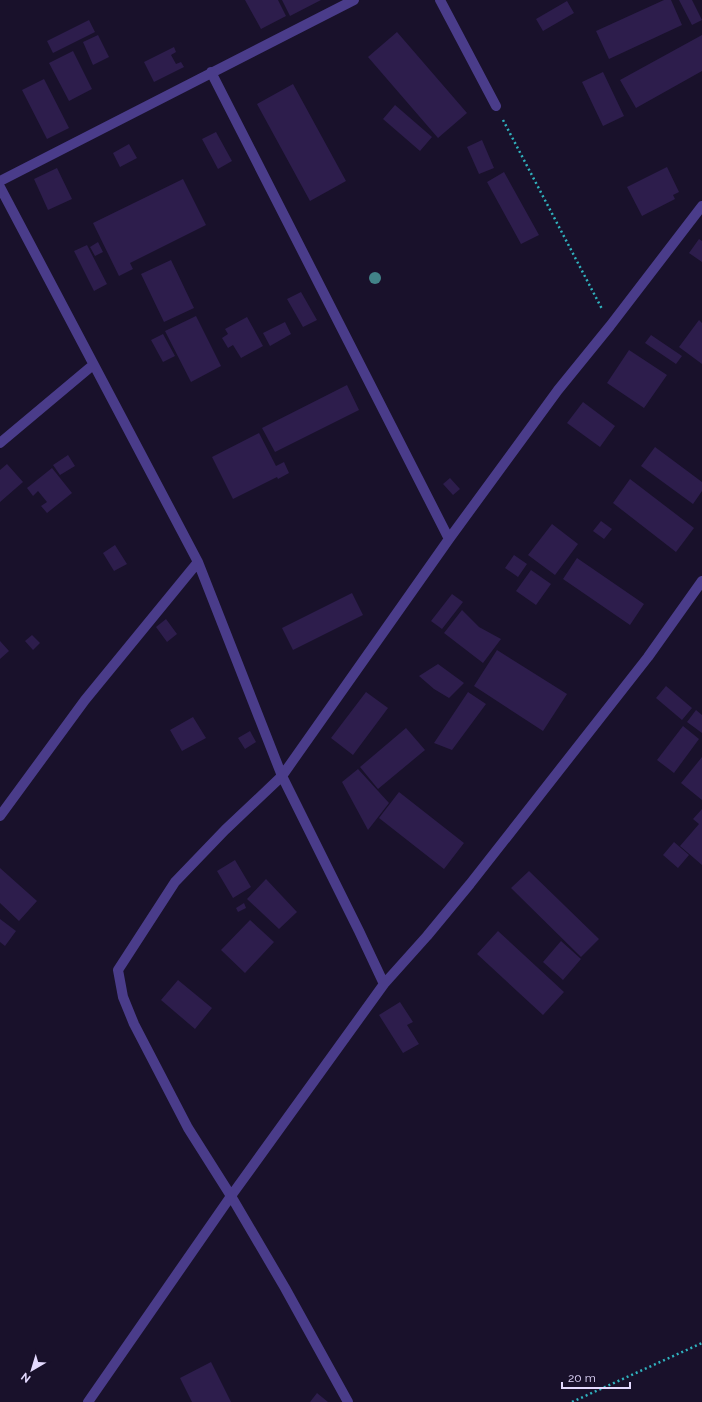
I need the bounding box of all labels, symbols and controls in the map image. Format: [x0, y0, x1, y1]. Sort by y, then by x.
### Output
north arrow [12, 1350, 52, 1390]
scale bar [562, 1364, 630, 1390]
text: N [19, 1370, 33, 1385]
text: 20 m [568, 1371, 596, 1385]

